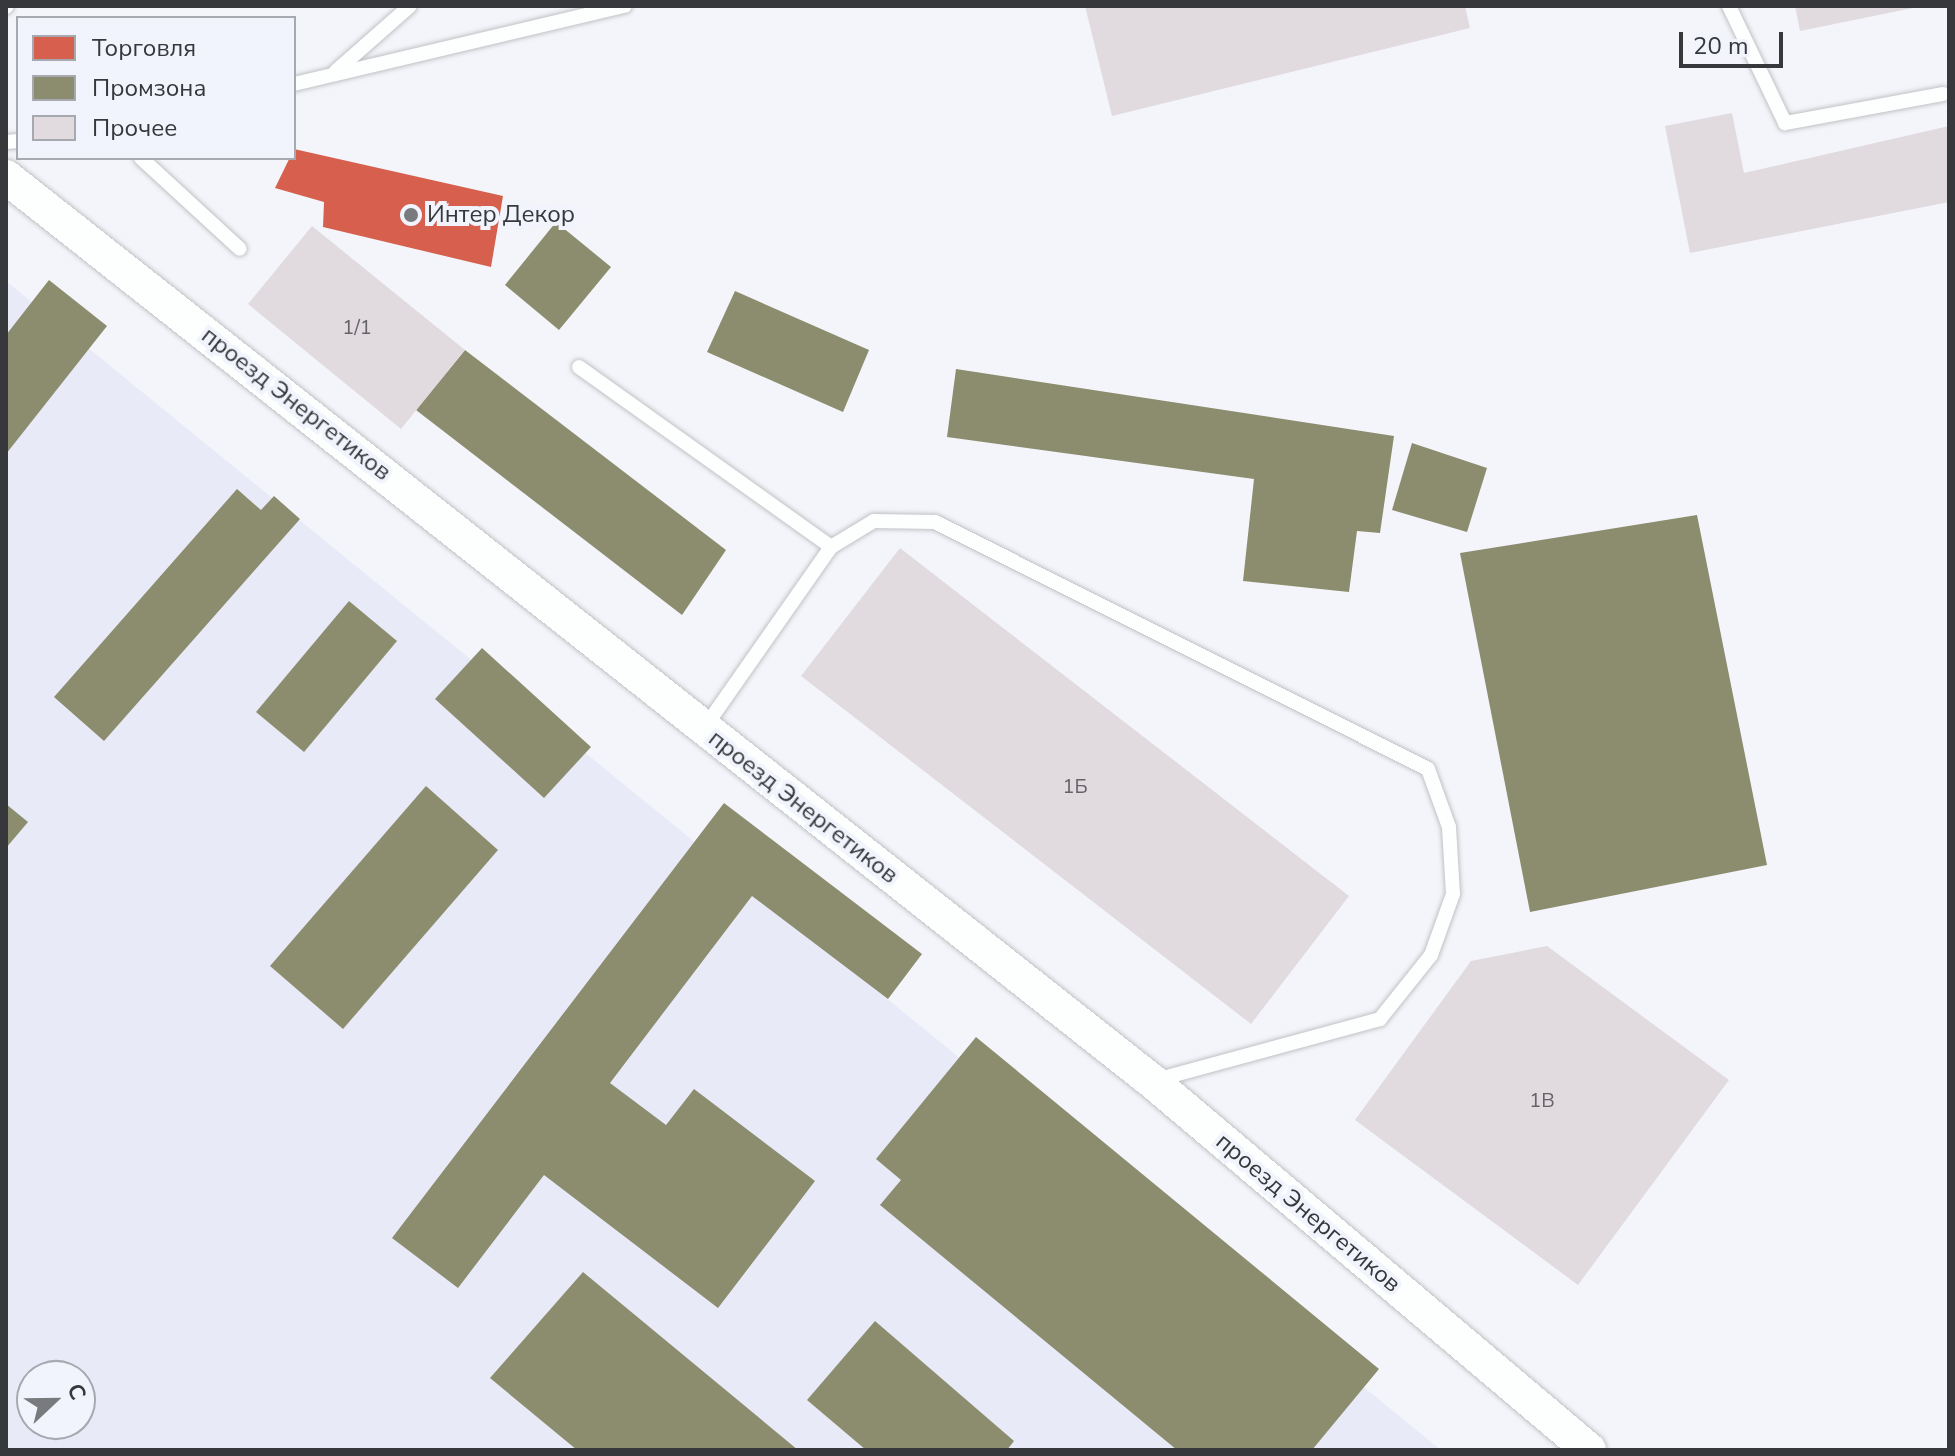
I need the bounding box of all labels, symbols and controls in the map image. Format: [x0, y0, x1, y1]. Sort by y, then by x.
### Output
legend [16, 16, 296, 160]
scale bar [1683, 16, 1787, 66]
text: 20 m [1693, 30, 1749, 62]
text: Торговля [92, 32, 196, 64]
text: Промзона [92, 72, 206, 104]
text: Прочее [92, 112, 177, 144]
place label: Интер Декор [427, 201, 575, 229]
marker: Интер Декор [402, 206, 420, 224]
house number: 1/1 [342, 315, 372, 339]
street label: проезд Энергетиков [196, 321, 396, 487]
street label: проезд Энергетиков [703, 724, 903, 890]
house number: 1Б [1062, 774, 1088, 798]
house number: 1В [1529, 1088, 1555, 1112]
street label: проезд Энергетиков [1210, 1127, 1406, 1299]
north arrow [16, 1360, 96, 1440]
text: С [60, 1379, 93, 1404]

